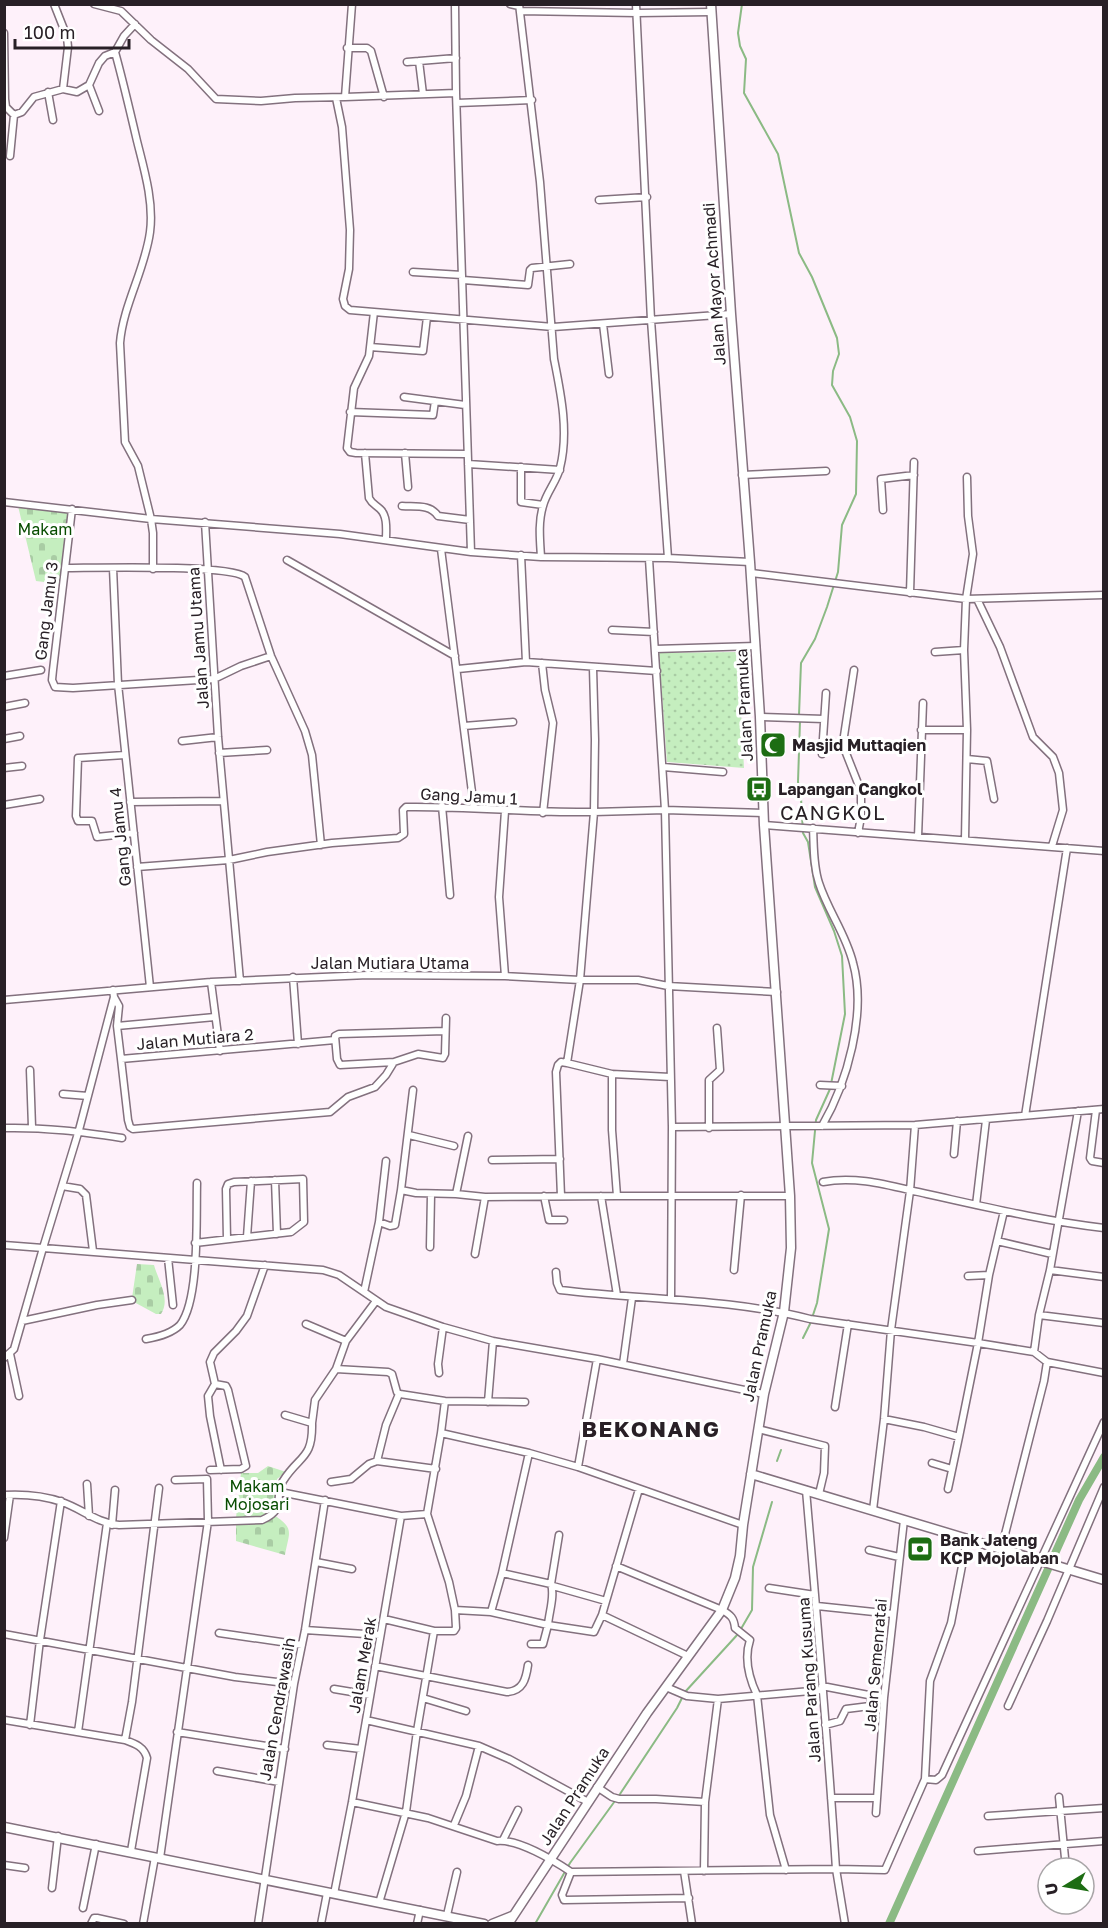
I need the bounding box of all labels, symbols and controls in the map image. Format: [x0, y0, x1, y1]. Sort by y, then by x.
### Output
scale bar [15, 12, 129, 50]
text: 100 m [24, 21, 75, 43]
street label: Jalan Mayor Achmadi [698, 202, 730, 366]
park label: Makam [18, 519, 72, 539]
street label: Gang Jamu 3 [30, 561, 62, 661]
street label: Jalan Jamu Utama [183, 566, 213, 710]
street label: Jalan Pramuka [731, 648, 757, 762]
mosque icon: Masjid Muttaqien [758, 730, 788, 760]
place label: Masjid Muttaqien [792, 735, 926, 755]
bus stop icon: Lapangan Cangkol [744, 774, 774, 804]
place label: Lapangan Cangkol [778, 779, 923, 799]
street label: Gang Jamu 1 [420, 783, 518, 809]
street label: Gang Jamu 4 [105, 786, 135, 888]
district label: CANGKOL [780, 800, 886, 824]
street label: Jalan Mutiara Utama [311, 953, 469, 973]
street label: Jalan Mutiara 2 [136, 1024, 254, 1054]
street label: Jalan Pramuka [737, 1289, 781, 1403]
district label: BEKONANG [582, 1415, 720, 1442]
park label: Makam Mojosari [224, 1476, 290, 1514]
place label: Bank Jateng KCP Mojolaban [940, 1530, 1059, 1568]
bank icon: Bank Jateng KCP Mojolaban [905, 1534, 935, 1564]
street label: Jalan Parang Kusuma [793, 1597, 825, 1763]
street label: Jalan Semenratai [859, 1598, 891, 1732]
street label: Jalam Merak [344, 1615, 380, 1715]
street label: Jalan Cendrawasih [255, 1636, 299, 1782]
street label: Jalan Pramuka [535, 1743, 613, 1849]
north arrow [1036, 1856, 1096, 1916]
text: U [1040, 1881, 1062, 1897]

